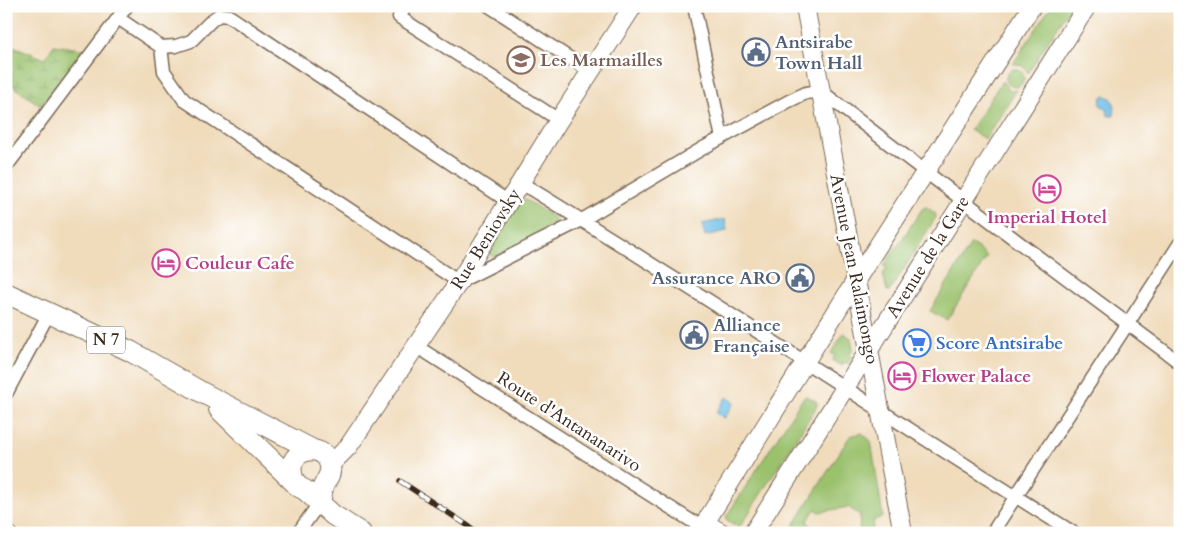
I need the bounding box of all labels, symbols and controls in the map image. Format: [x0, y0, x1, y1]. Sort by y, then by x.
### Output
place label: Antsirabe Town Hall [775, 30, 862, 76]
public building icon: Antsirabe Town Hall [741, 37, 771, 67]
school or university icon: Les Marmailles [506, 45, 536, 75]
place label: Les Marmailles [540, 48, 663, 73]
street label: Avenue Jean Ralaimongo [823, 172, 885, 366]
hotel icon: Imperial Hotel [1032, 174, 1062, 204]
street label: Rue Beniovsky [445, 183, 527, 294]
street label: Avenue de la Gare [880, 191, 976, 323]
place label: Imperial Hotel [987, 205, 1107, 230]
hotel icon: Couleur Cafe [151, 248, 181, 278]
place label: Couleur Cafe [185, 251, 295, 276]
public building icon: Assurance ARO [785, 263, 815, 293]
place label: Assurance ARO [652, 266, 781, 291]
place label: Alliance Française [713, 313, 790, 359]
public building icon: Alliance Française [679, 320, 709, 350]
road number: N 7 [87, 326, 125, 354]
supermarket icon: Score Antsirabe [902, 328, 932, 358]
place label: Score Antsirabe [936, 331, 1063, 356]
hotel icon: Flower Palace [887, 361, 917, 391]
place label: Flower Palace [921, 364, 1031, 389]
street label: Route d'Antananarivo [492, 366, 646, 478]

